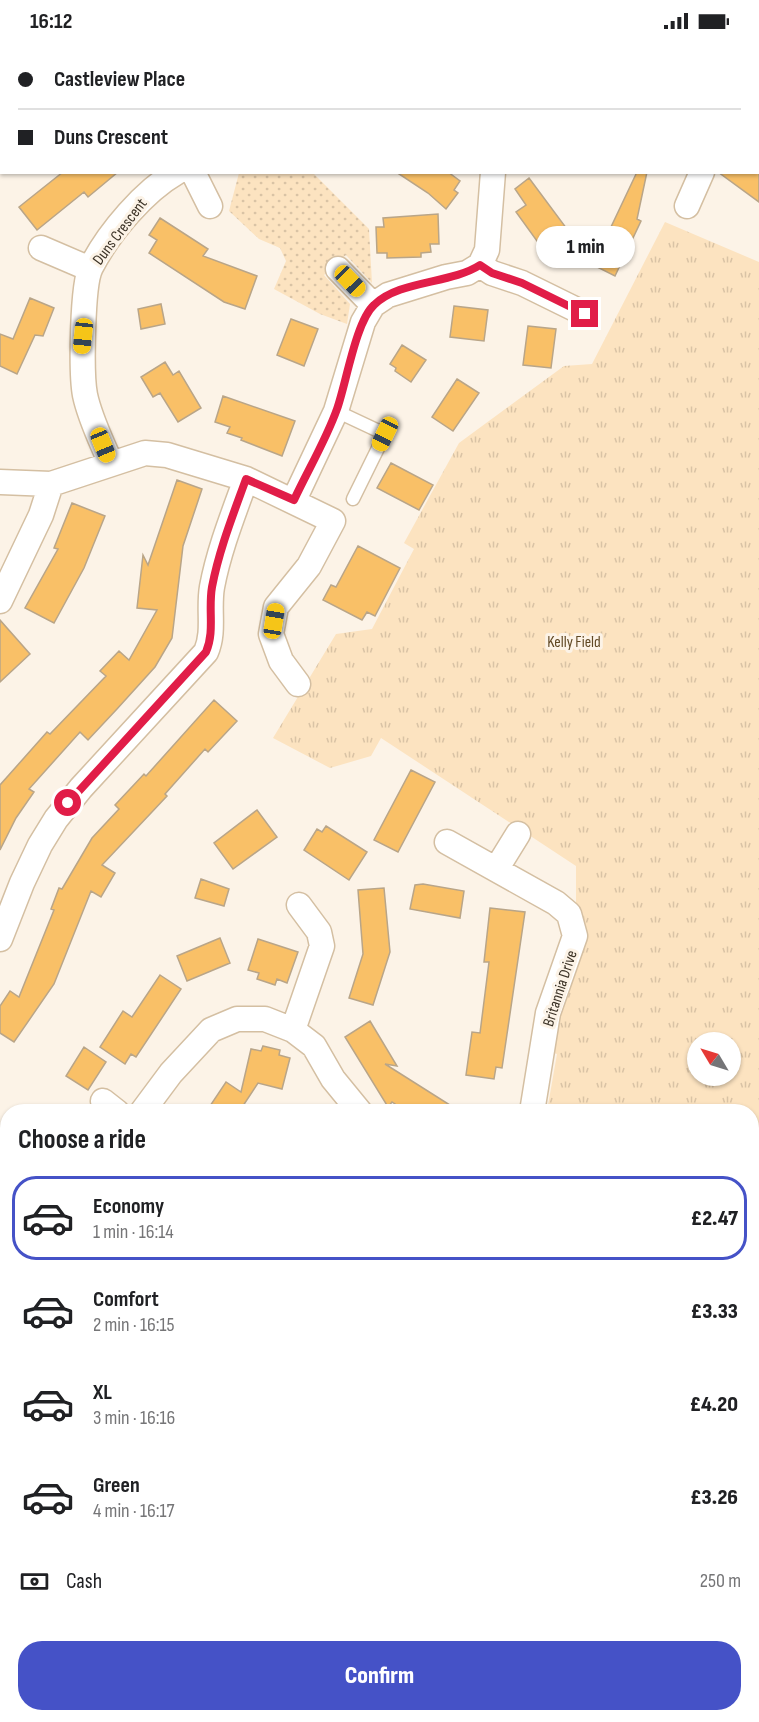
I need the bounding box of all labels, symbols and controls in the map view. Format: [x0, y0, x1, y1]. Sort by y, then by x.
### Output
text: 16:12 [30, 8, 72, 35]
text: Castleview Place [54, 66, 185, 93]
text: Duns Crescent [54, 124, 168, 151]
street label: Duns Crescent [89, 195, 151, 269]
callout: 1 min [536, 227, 634, 269]
text: 1 min [566, 235, 605, 259]
car [331, 262, 369, 300]
route end [571, 300, 598, 327]
car [72, 317, 94, 355]
car [369, 414, 401, 454]
car [88, 425, 118, 465]
car [262, 602, 286, 640]
park label: Kelly Field [547, 633, 601, 652]
route start [54, 789, 81, 816]
street label: Britannia Drive [539, 948, 582, 1029]
north arrow [687, 1032, 741, 1086]
map controls [687, 1032, 741, 1086]
text: Choose a ride [18, 1124, 146, 1156]
icon: car [21, 1191, 75, 1245]
text: Economy [93, 1193, 164, 1220]
text: £2.47 [691, 1205, 738, 1232]
text: 1 min · 16:14 [93, 1220, 174, 1244]
icon: car [21, 1284, 75, 1338]
text: Comfort [93, 1286, 159, 1313]
text: £3.33 [691, 1298, 738, 1325]
text: 2 min · 16:15 [93, 1313, 174, 1337]
icon: car [21, 1377, 75, 1431]
text: XL [93, 1379, 112, 1406]
text: £4.20 [690, 1391, 738, 1418]
text: 3 min · 16:16 [93, 1406, 175, 1430]
icon: car [21, 1470, 75, 1524]
text: Green [93, 1472, 140, 1499]
text: £3.26 [690, 1484, 738, 1511]
text: 4 min · 16:17 [93, 1499, 175, 1523]
icon: cash [18, 1565, 51, 1598]
text: Cash [66, 1568, 102, 1595]
text: 250 m [700, 1569, 741, 1593]
button: Confirm [18, 1641, 741, 1710]

